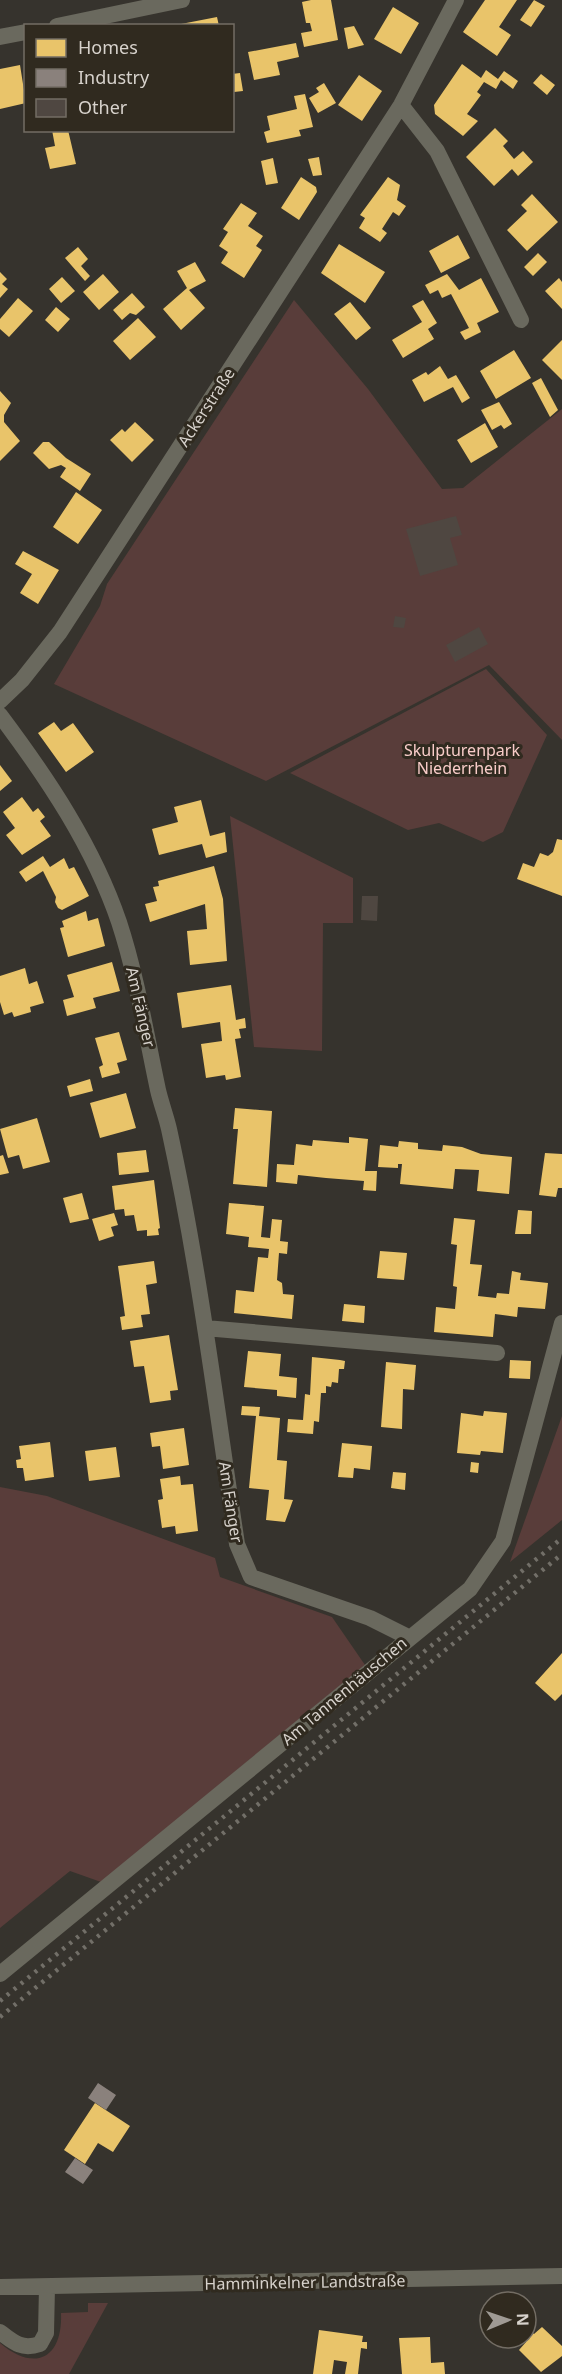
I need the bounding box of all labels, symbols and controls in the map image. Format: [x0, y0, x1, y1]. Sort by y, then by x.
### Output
legend [24, 24, 234, 132]
text: Homes [78, 35, 138, 59]
text: Industry [78, 65, 150, 89]
text: Other [78, 95, 128, 119]
street label: Ackerstraße [172, 363, 240, 451]
park label: Skulpturenpark Niederrhein [404, 739, 520, 779]
street label: Am Fänger [121, 965, 161, 1050]
street label: Am Fänger [214, 1460, 248, 1545]
street label: Am Tannenhäuschen [277, 1632, 411, 1750]
street label: Hamminkelner Landstraße [204, 2269, 406, 2295]
north arrow [478, 2290, 538, 2350]
text: N [512, 2313, 534, 2326]

